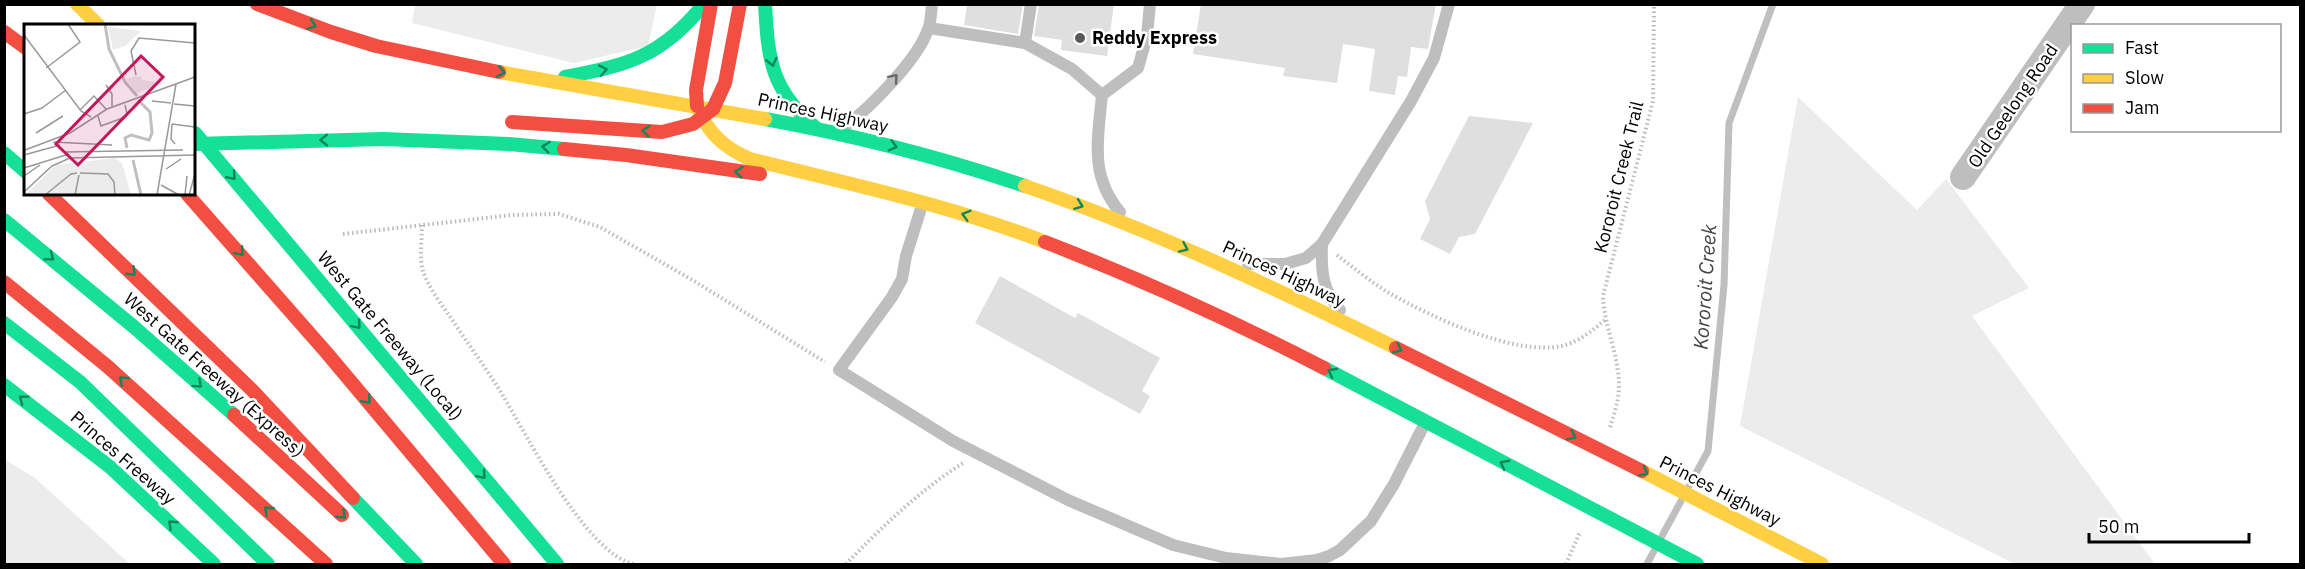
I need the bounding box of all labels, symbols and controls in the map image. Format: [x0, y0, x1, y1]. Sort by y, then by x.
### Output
one-way arrow [306, 18, 316, 31]
inset map [24, 24, 195, 195]
legend [2071, 24, 2281, 132]
place label: Reddy Express [1092, 26, 1217, 49]
marker: Reddy Express [1073, 31, 1087, 45]
text: Fast [2125, 36, 2159, 59]
street label: Old Geelong Road [1963, 39, 2063, 172]
one-way arrow [765, 57, 778, 67]
one-way arrow [496, 64, 506, 77]
one-way arrow [598, 64, 608, 77]
text: Slow [2125, 66, 2164, 89]
one-way arrow [887, 74, 898, 85]
street label: Princes Highway [756, 87, 891, 138]
text: Jam [2125, 96, 2160, 119]
street label: Kororoit Creek Trail [1589, 99, 1649, 255]
one-way arrow [642, 125, 651, 138]
one-way arrow [320, 134, 329, 147]
one-way arrow [888, 139, 898, 152]
one-way arrow [542, 141, 551, 154]
one-way arrow [735, 166, 744, 178]
one-way arrow [224, 169, 235, 180]
one-way arrow [1073, 198, 1083, 211]
one-way arrow [961, 210, 972, 222]
water label: Kororoit Creek [1687, 223, 1722, 350]
street label: Princes Highway [1219, 235, 1349, 312]
one-way arrow [1177, 240, 1188, 252]
one-way arrow [233, 245, 244, 256]
street label: West Gate Freeway (Local) [313, 246, 468, 425]
one-way arrow [43, 249, 54, 260]
one-way arrow [125, 265, 135, 276]
street label: West Gate Freeway (Express) [119, 287, 310, 462]
one-way arrow [350, 318, 361, 329]
one-way arrow [1392, 341, 1403, 353]
one-way arrow [1327, 368, 1338, 380]
one-way arrow [119, 376, 130, 387]
one-way arrow [191, 377, 202, 388]
one-way arrow [360, 393, 371, 404]
one-way arrow [18, 395, 29, 406]
street label: Princes Freeway [66, 406, 181, 510]
one-way arrow [1566, 428, 1577, 440]
street label: Princes Highway [1656, 450, 1785, 531]
one-way arrow [1500, 460, 1511, 471]
one-way arrow [1638, 465, 1649, 477]
one-way arrow [475, 468, 486, 479]
one-way arrow [264, 506, 275, 517]
scale bar [2089, 506, 2250, 544]
one-way arrow [335, 508, 345, 519]
text: 50 m [2098, 515, 2140, 538]
one-way arrow [168, 520, 179, 531]

